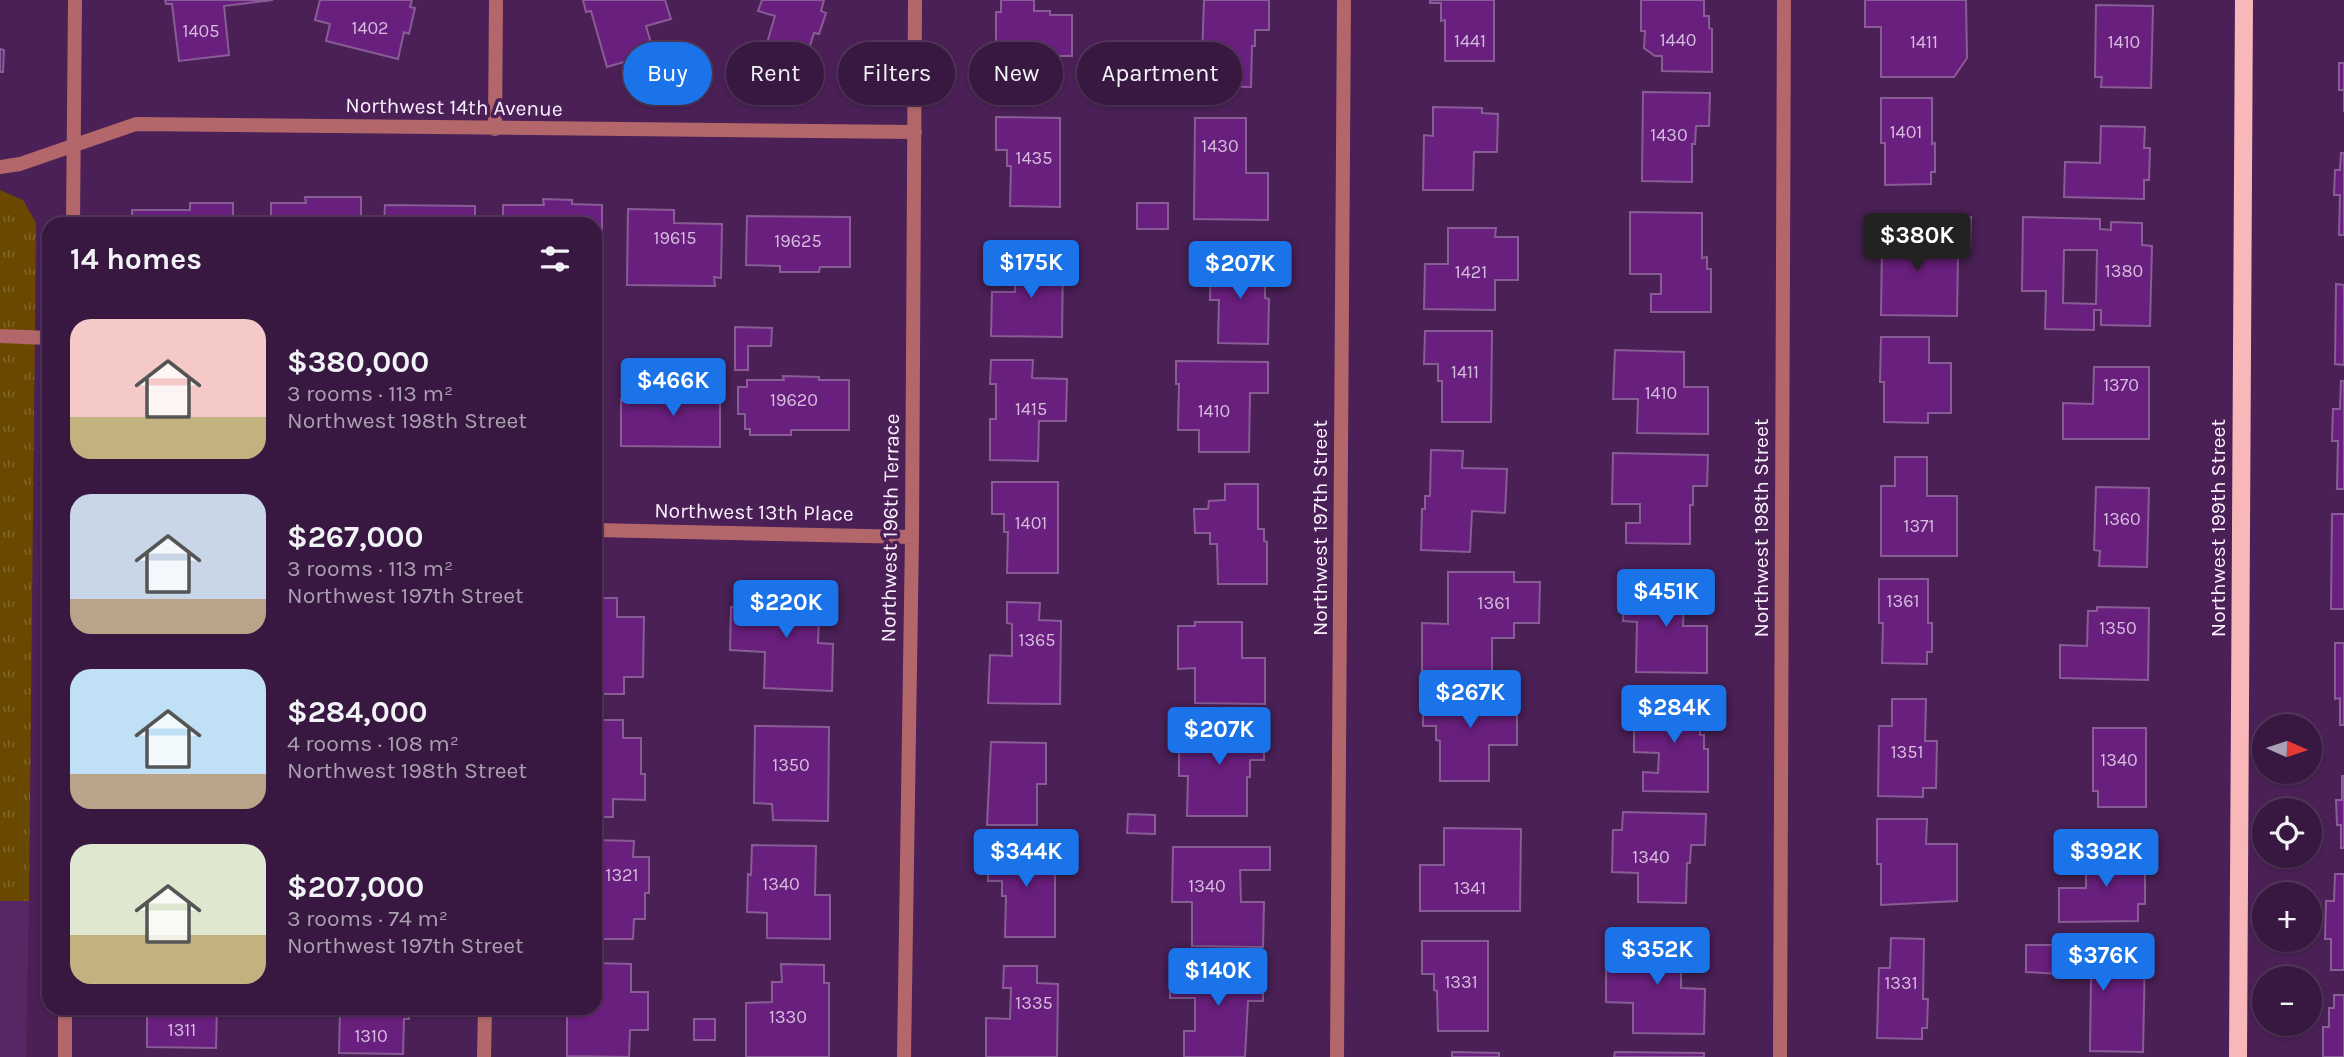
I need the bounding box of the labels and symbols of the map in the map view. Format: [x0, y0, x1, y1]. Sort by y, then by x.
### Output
house number: 1402 [351, 17, 389, 39]
house number: 1405 [183, 20, 219, 42]
house number: 1440 [1660, 29, 1696, 51]
house number: 1441 [1454, 30, 1486, 52]
house number: 1411 [1910, 31, 1938, 53]
house number: 1410 [2108, 31, 2140, 53]
street label: Northwest 14th Avenue [345, 93, 563, 121]
house number: 1401 [1890, 121, 1922, 143]
house number: 1430 [1650, 124, 1688, 146]
house number: 1430 [1201, 135, 1239, 157]
house number: 1435 [1016, 147, 1052, 169]
pin: $380K [1868, 214, 1966, 273]
house number: 19615 [654, 227, 696, 249]
house number: 19625 [774, 230, 822, 252]
pin: $175K [982, 240, 1080, 300]
pin: $207K [1191, 242, 1289, 301]
house number: 1380 [2105, 260, 2143, 282]
house number: 1421 [1455, 261, 1487, 283]
pin: $466K [624, 358, 722, 418]
house number: 1411 [1451, 361, 1479, 383]
house number: 1370 [2103, 374, 2139, 396]
house number: 1410 [1645, 382, 1677, 404]
house number: 19620 [770, 389, 818, 411]
house number: 1415 [1015, 398, 1047, 420]
house number: 1410 [1198, 400, 1230, 422]
street label: Northwest 196th Terrace [876, 413, 904, 643]
street label: Northwest 198th Street [1749, 418, 1773, 638]
street label: Northwest 199th Street [2206, 419, 2230, 637]
street label: Northwest 197th Street [1308, 420, 1332, 636]
street label: Northwest 13th Place [654, 498, 854, 526]
house number: 1360 [2103, 508, 2141, 530]
house number: 1401 [1015, 512, 1047, 534]
house number: 1371 [1904, 515, 1934, 537]
pin: $451K [1617, 570, 1715, 629]
pin: $220K [737, 580, 835, 640]
house number: 1361 [1887, 590, 1919, 612]
house number: 1361 [1478, 592, 1510, 614]
house number: 1350 [2099, 617, 2137, 639]
house number: 1365 [1018, 629, 1056, 651]
pin: $267K [1421, 670, 1519, 730]
pin: $284K [1625, 686, 1723, 745]
pin: $207K [1170, 708, 1268, 767]
north arrow [2252, 714, 2322, 784]
house number: 1351 [1891, 741, 1923, 763]
house number: 1340 [2100, 749, 2138, 771]
house number: 1350 [772, 754, 810, 776]
pin: $344K [977, 830, 1075, 889]
pin: $392K [2057, 830, 2155, 889]
house number: 1340 [1632, 846, 1670, 868]
house number: 1321 [606, 864, 638, 886]
house number: 1340 [762, 873, 800, 895]
house number: 1340 [1188, 875, 1226, 897]
house number: 1341 [1454, 877, 1486, 899]
pin: $352K [1608, 928, 1706, 987]
pin: $376K [2054, 934, 2152, 993]
pin: $140K [1169, 948, 1267, 1008]
house number: 1331 [1444, 971, 1478, 993]
house number: 1331 [1884, 972, 1918, 994]
house number: 1335 [1015, 992, 1053, 1014]
house number: 1330 [769, 1006, 807, 1028]
house number: 1311 [168, 1019, 196, 1041]
house number: 1310 [354, 1025, 388, 1047]

